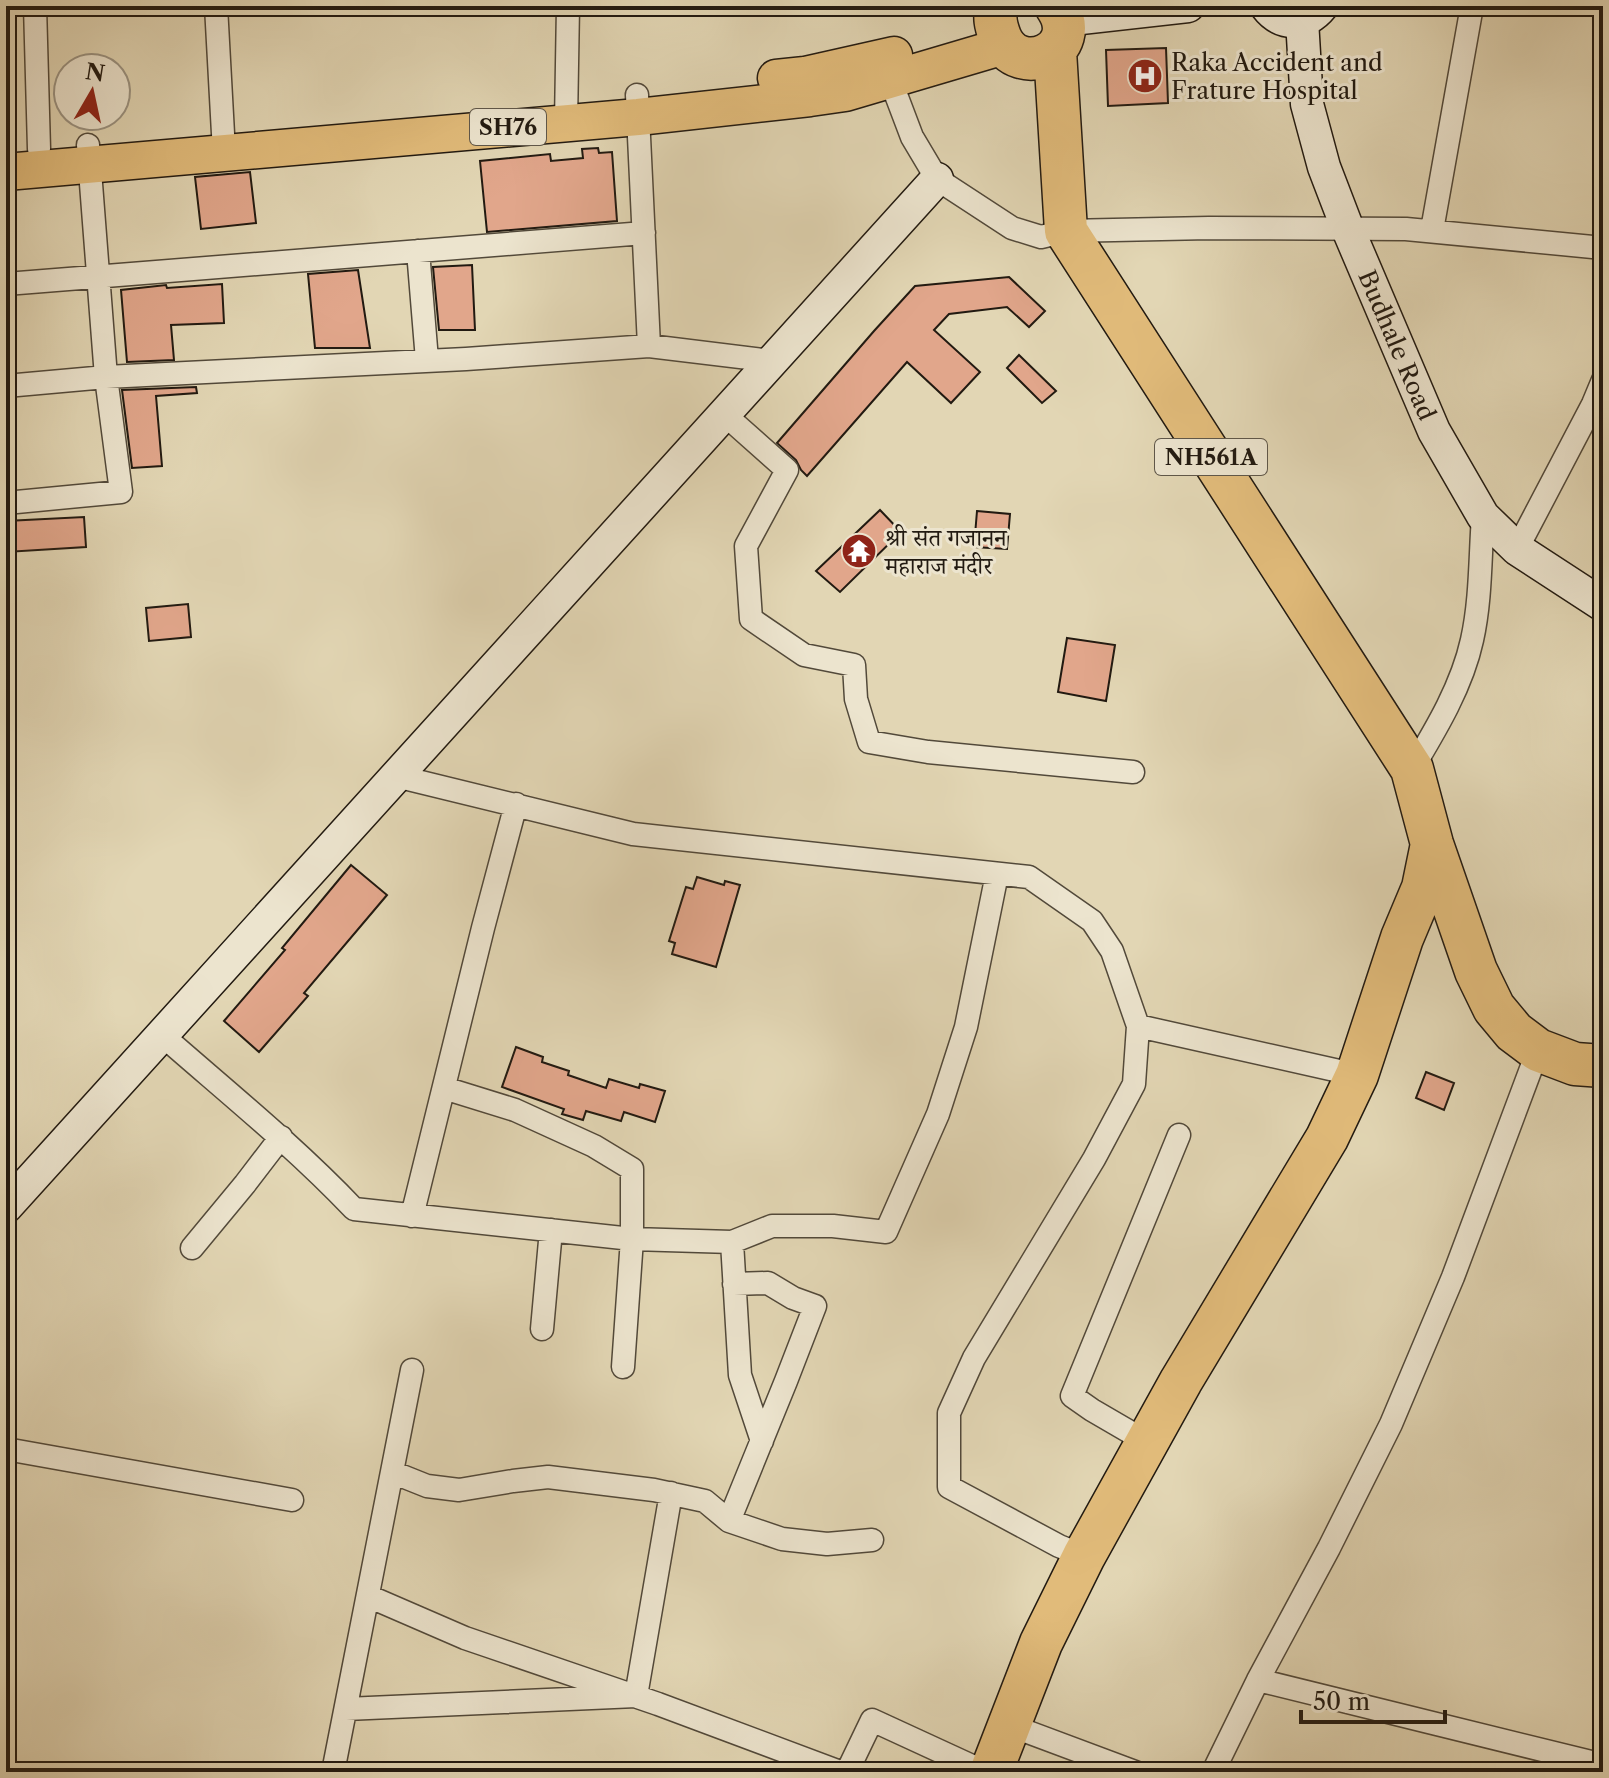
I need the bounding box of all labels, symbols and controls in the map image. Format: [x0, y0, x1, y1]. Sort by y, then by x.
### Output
place label: Raka Accident and Frature Hospital [1171, 48, 1383, 105]
north arrow [52, 52, 132, 132]
hospital icon: Raka Accident and Frature Hospital [1126, 57, 1164, 95]
text: N [83, 58, 107, 88]
road number: SH76 [470, 109, 546, 145]
street label: Budhale Road [1353, 266, 1442, 425]
road number: NH561A [1155, 439, 1267, 475]
place label: श्री संंत गजानन महाराज मंदीर [884, 523, 1008, 580]
temple icon: श्री संंत गजानन महाराज मंदीर [840, 532, 878, 570]
scale bar [1301, 1674, 1445, 1724]
text: 50 m [1313, 1687, 1370, 1716]

